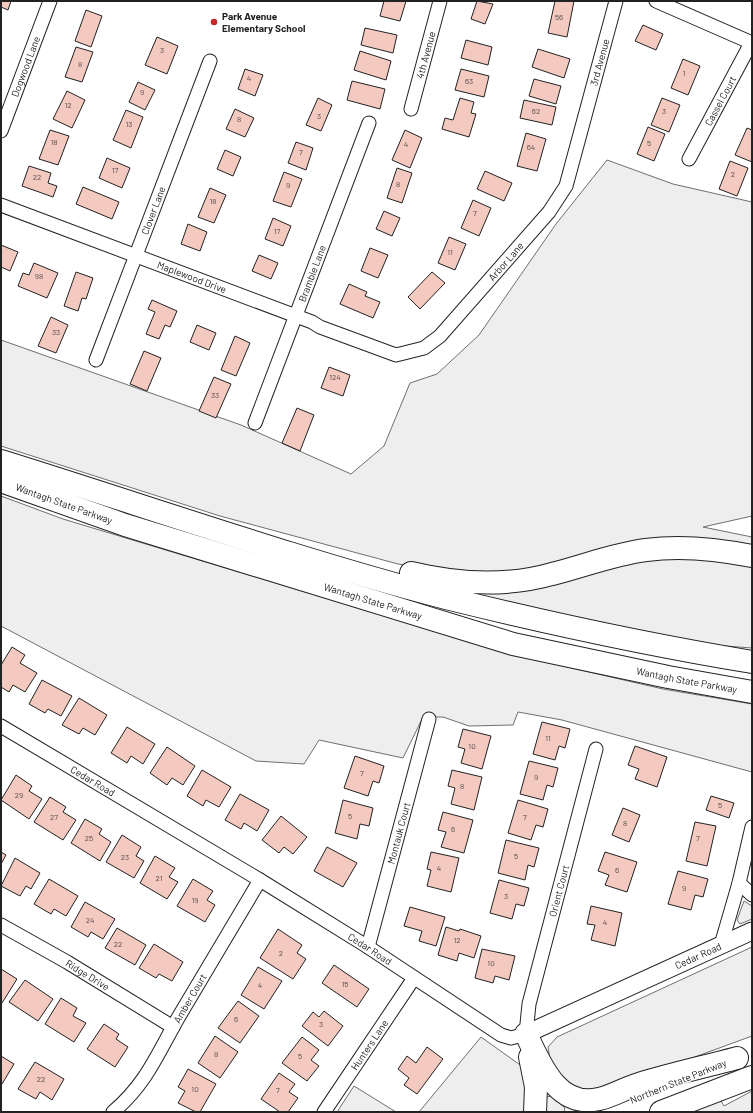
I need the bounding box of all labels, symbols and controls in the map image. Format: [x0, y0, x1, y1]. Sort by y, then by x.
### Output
place label: Park Avenue Elementary School [222, 10, 305, 34]
house number: 56 [555, 12, 563, 22]
marker: Park Avenue Elementary School [209, 17, 219, 27]
street label: 4th Avenue [413, 30, 438, 80]
street label: Dogwood Lane [8, 34, 42, 98]
street label: 3rd Avenue [587, 37, 612, 87]
house number: 3 [160, 45, 164, 55]
house number: 8 [78, 59, 82, 69]
house number: 1 [683, 68, 686, 78]
house number: 4 [247, 73, 251, 83]
street label: Cassel Court [702, 74, 738, 128]
house number: 63 [465, 76, 473, 86]
house number: 9 [140, 87, 144, 97]
house number: 12 [64, 100, 72, 110]
house number: 62 [532, 106, 540, 116]
house number: 3 [662, 106, 666, 116]
house number: 3 [317, 111, 321, 121]
house number: 8 [237, 114, 241, 124]
house number: 13 [126, 119, 132, 129]
house number: 18 [51, 137, 57, 147]
house number: 5 [647, 138, 651, 148]
house number: 4 [404, 139, 408, 149]
house number: 64 [527, 142, 535, 152]
house number: 7 [299, 147, 303, 157]
house number: 17 [112, 165, 119, 175]
house number: 2 [731, 169, 735, 179]
house number: 22 [33, 172, 41, 182]
house number: 8 [396, 179, 400, 189]
house number: 9 [286, 180, 290, 190]
street label: Clover Lane [138, 185, 168, 236]
house number: 18 [210, 196, 216, 206]
house number: 7 [473, 208, 477, 218]
house number: 17 [274, 226, 281, 236]
street label: Arbor Lane [485, 239, 526, 283]
street label: Bramble Lane [296, 243, 328, 304]
house number: 11 [447, 247, 453, 257]
street label: Maplewood Drive [156, 258, 228, 295]
house number: 98 [35, 271, 43, 281]
house number: 33 [52, 327, 60, 337]
house number: 124 [329, 372, 341, 382]
house number: 33 [211, 390, 219, 400]
street label: Wantagh State Parkway [14, 481, 115, 526]
street label: Wantagh State Parkway [322, 580, 424, 622]
street label: Wantagh State Parkway [635, 664, 739, 695]
house number: 11 [545, 733, 551, 743]
house number: 10 [468, 741, 476, 751]
street label: Cedar Road [69, 763, 117, 799]
house number: 7 [360, 768, 364, 778]
house number: 9 [534, 772, 538, 782]
house number: 8 [460, 781, 464, 791]
house number: 29 [15, 790, 23, 800]
street label: Montauk Court [384, 800, 413, 865]
house number: 5 [718, 800, 722, 810]
house number: 5 [348, 811, 352, 821]
house number: 27 [50, 812, 58, 822]
house number: 7 [523, 812, 527, 822]
house number: 8 [623, 818, 627, 828]
house number: 6 [451, 824, 455, 834]
house number: 25 [85, 833, 93, 843]
house number: 7 [696, 833, 700, 843]
house number: 5 [514, 851, 518, 861]
house number: 23 [121, 852, 129, 862]
house number: 4 [437, 863, 441, 873]
street label: Orient Court [546, 863, 571, 918]
house number: 6 [615, 865, 619, 875]
house number: 21 [156, 873, 163, 883]
house number: 9 [682, 883, 686, 893]
house number: 3 [504, 891, 508, 901]
house number: 19 [192, 895, 198, 905]
house number: 24 [86, 915, 94, 925]
house number: 4 [603, 917, 607, 927]
street label: Cedar Road [346, 930, 394, 967]
house number: 12 [453, 935, 461, 945]
house number: 22 [114, 939, 122, 949]
street label: Cedar Road [673, 940, 723, 971]
house number: 2 [279, 948, 283, 958]
street label: Ridge Drive [64, 957, 112, 993]
house number: 10 [487, 958, 495, 968]
street label: Amber Court [170, 971, 209, 1025]
house number: 15 [342, 979, 348, 989]
house number: 4 [258, 980, 262, 990]
house number: 6 [234, 1014, 238, 1024]
street label: Hunters Lane [348, 1017, 390, 1072]
house number: 3 [319, 1019, 323, 1029]
house number: 8 [214, 1049, 218, 1059]
house number: 5 [298, 1051, 302, 1061]
street label: Northern State Parkway [628, 1056, 728, 1106]
house number: 22 [37, 1074, 45, 1084]
house number: 10 [191, 1084, 199, 1094]
house number: 7 [276, 1085, 280, 1095]

